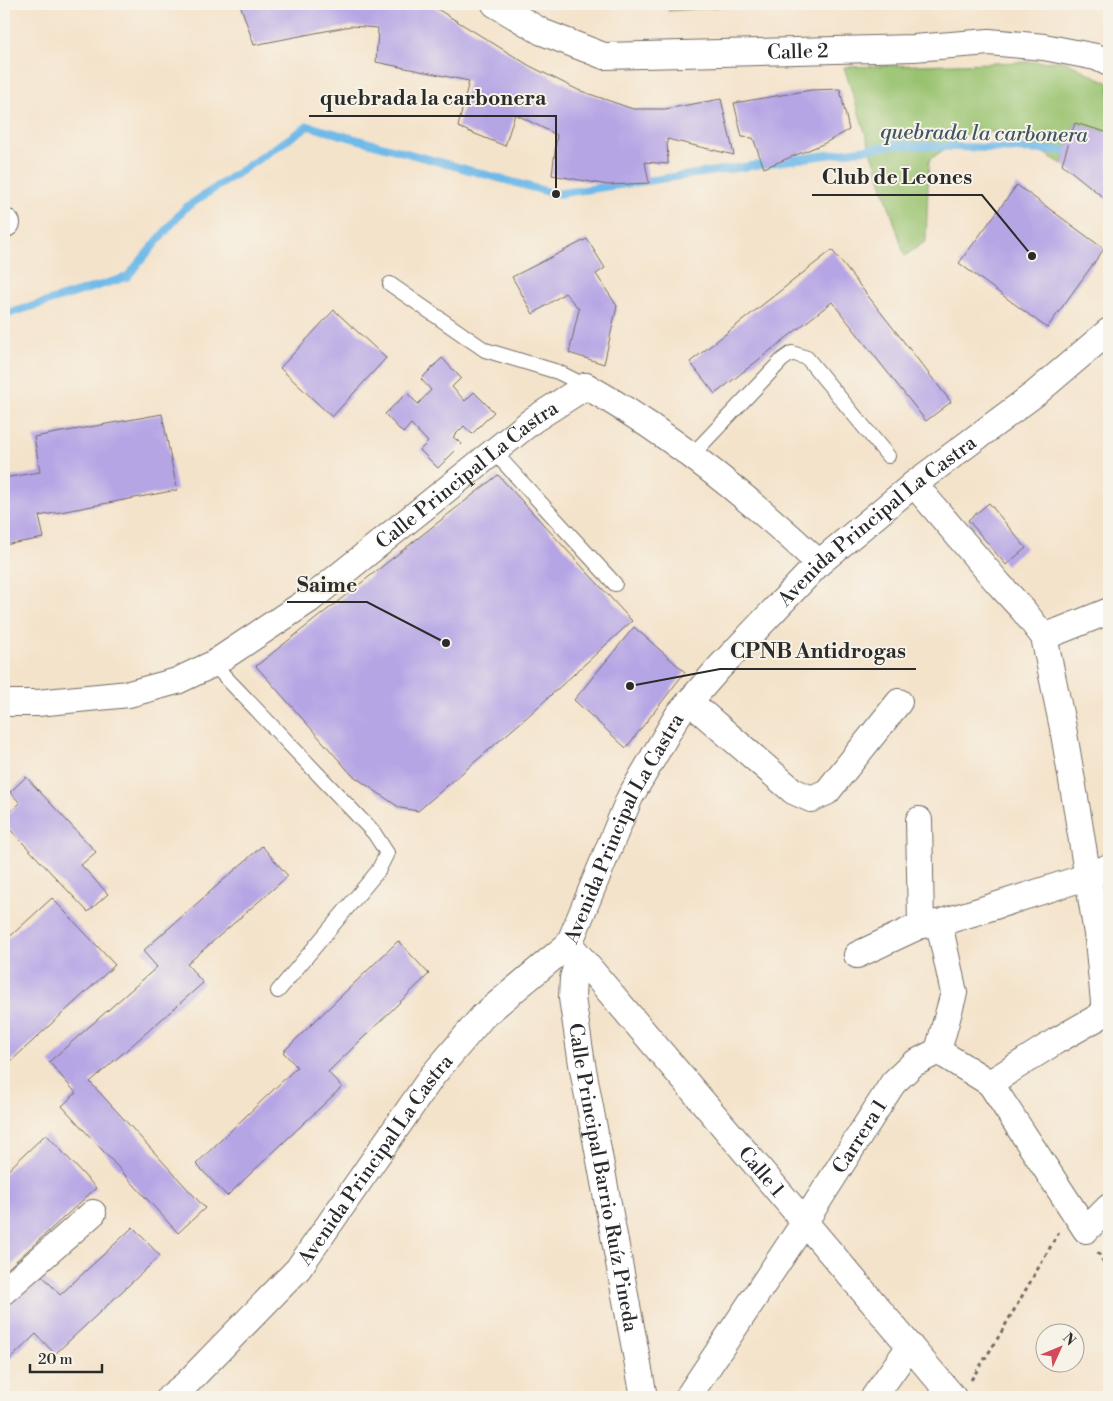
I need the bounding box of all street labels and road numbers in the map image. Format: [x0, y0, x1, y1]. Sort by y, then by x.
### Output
street label: Calle 2 [767, 39, 829, 66]
street label: Calle Principal La Castra [371, 396, 564, 555]
street label: Avenida Principal La Castra [773, 430, 982, 613]
street label: Avenida Principal La Castra [559, 709, 691, 949]
street label: Calle Principal Barrio Ruíz Pineda [562, 1022, 643, 1335]
street label: Avenida Principal La Castra [293, 1049, 460, 1272]
street label: Carrera 1 [828, 1095, 893, 1179]
street label: Calle 1 [732, 1142, 789, 1203]

